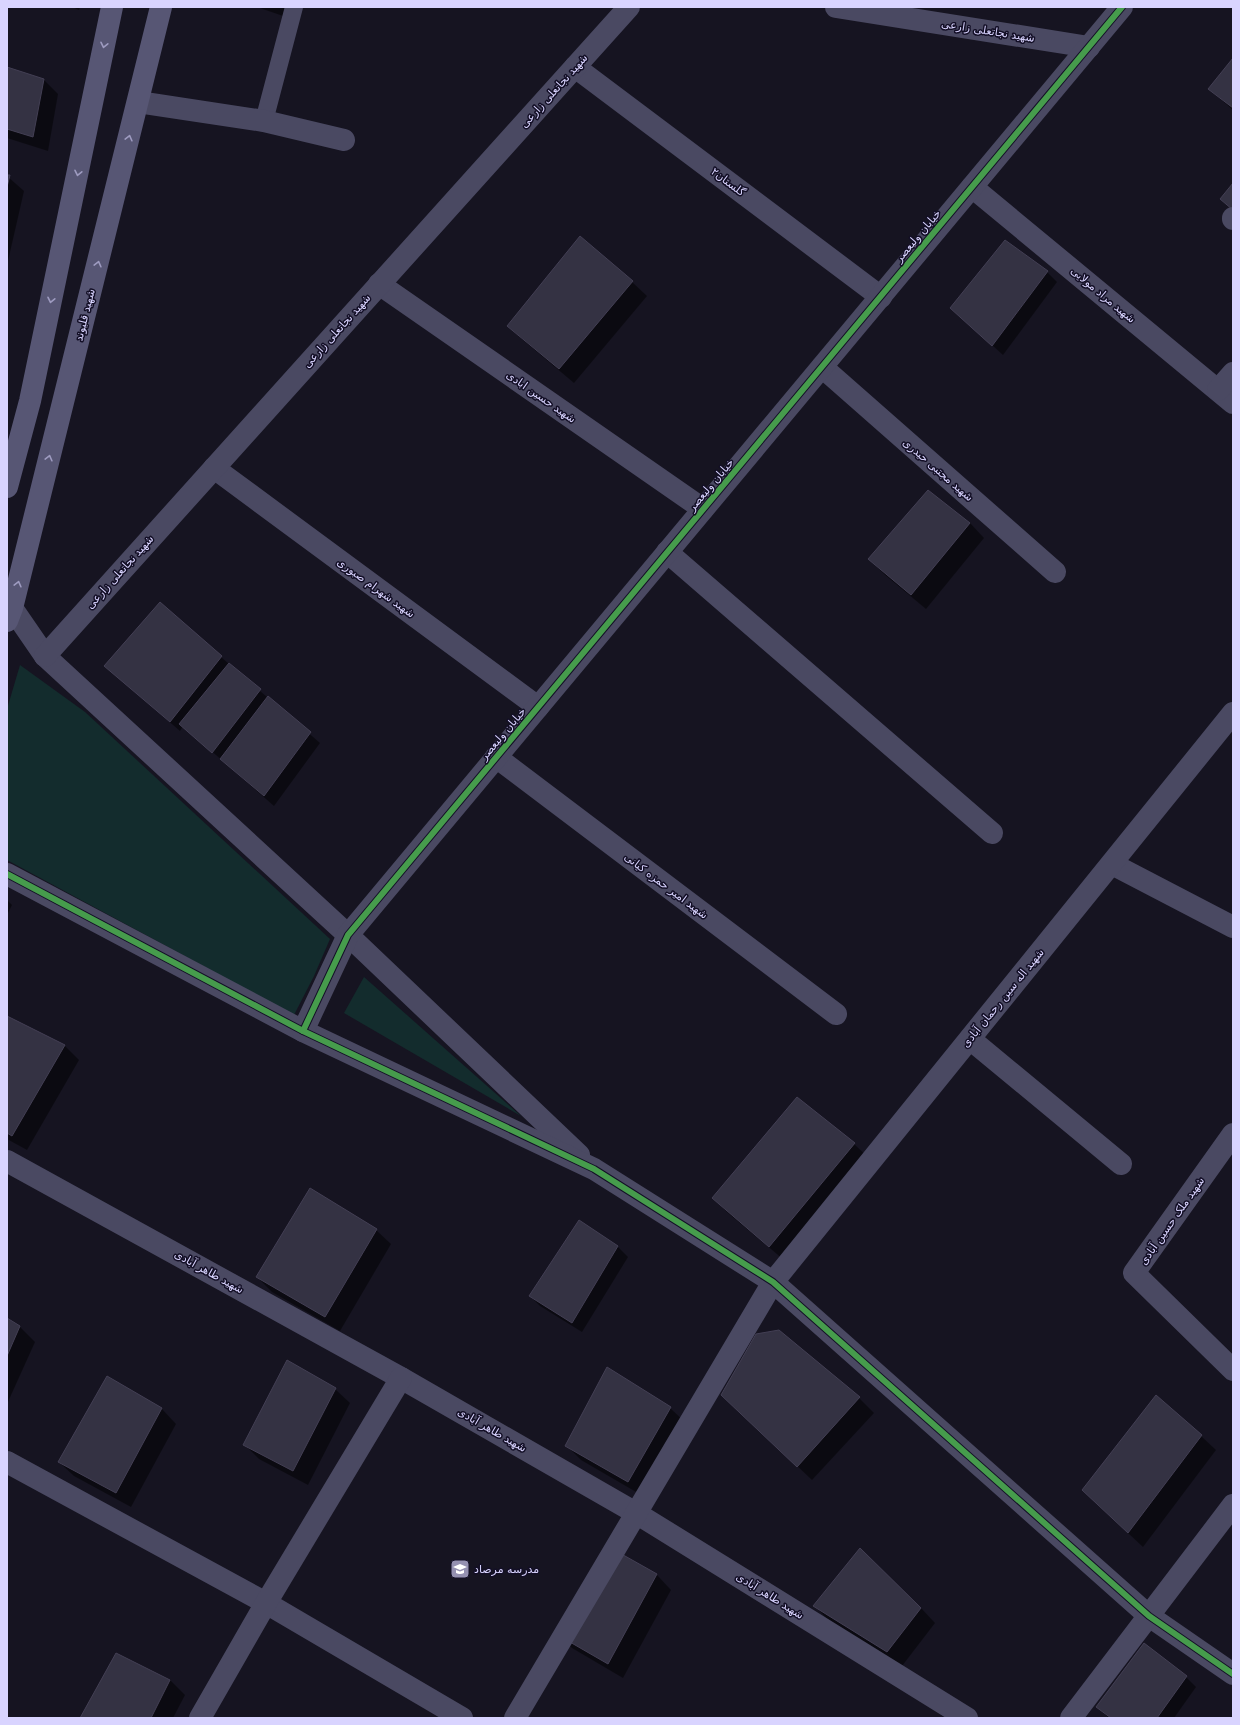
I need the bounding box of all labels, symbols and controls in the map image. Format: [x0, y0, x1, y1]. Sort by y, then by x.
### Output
street label: شهید نجاتعلی زارعی [940, 17, 1036, 45]
one-way arrow [100, 42, 108, 48]
street label: شهید نجاتعلی زارعی [518, 52, 590, 130]
one-way arrow [124, 134, 133, 141]
street label: گلستان۲ [708, 165, 748, 199]
one-way arrow [74, 169, 82, 176]
street label: خیابان ولیعصر [892, 207, 944, 266]
one-way arrow [93, 260, 101, 267]
street label: شهید مراد مولایی [1068, 264, 1138, 326]
street label: شهید قلیوند [72, 287, 98, 343]
street label: شهید نجاتعلی زارعی [301, 292, 373, 370]
one-way arrow [48, 297, 56, 303]
street label: شهید حسین ابادی [504, 368, 578, 426]
street label: شهید مجتبی حیدری [900, 436, 976, 504]
one-way arrow [45, 455, 53, 461]
street label: خیابان ولیعصر [685, 456, 737, 515]
street label: شهید نجاتعلی زارعی [84, 533, 156, 611]
street label: شهید شهرام صبوری [335, 555, 417, 621]
one-way arrow [13, 581, 22, 588]
street label: خیابان ولیعصر [477, 705, 529, 764]
street label: شهید امیر حمزه کیانی [622, 850, 710, 922]
street label: شهید اله سین رحمان آبادی [958, 945, 1047, 1050]
street label: شهید ملک حسین آبادی [1136, 1174, 1207, 1268]
street label: شهید طاهر آبادی [172, 1247, 246, 1296]
street label: شهید طاهر آبادی [455, 1404, 529, 1455]
school or university icon: مدرسه مرصاد [449, 1558, 471, 1580]
place label: مدرسه مرصاد [474, 1563, 539, 1576]
street label: شهید طاهر آبادی [734, 1569, 807, 1622]

